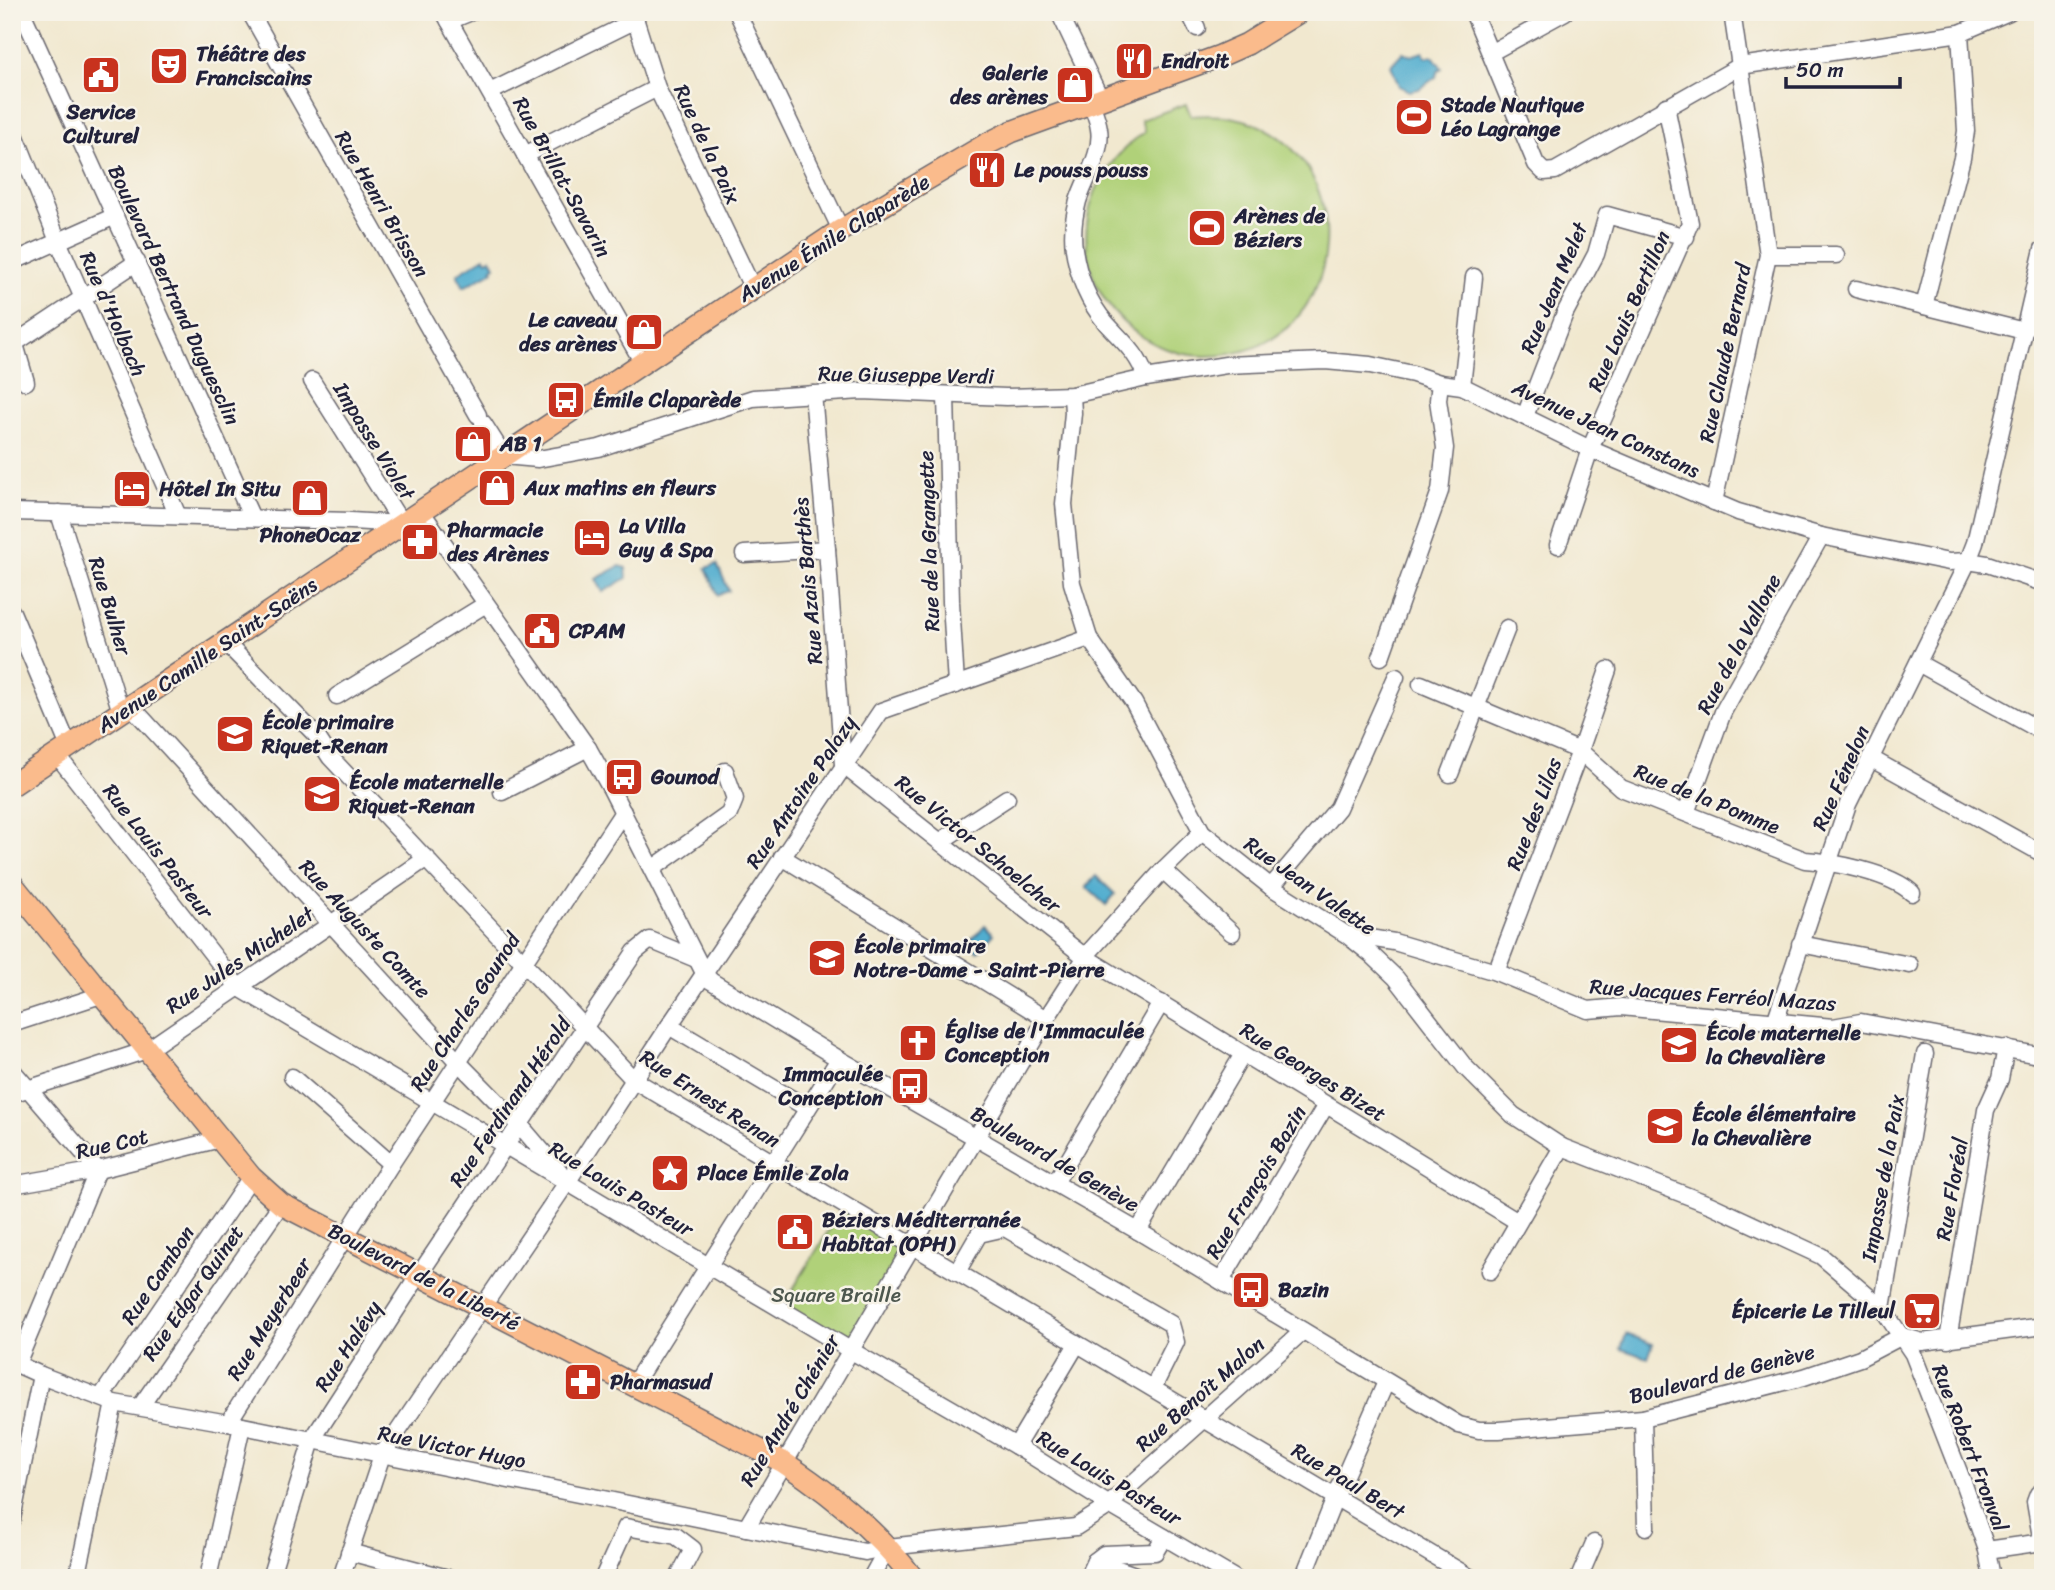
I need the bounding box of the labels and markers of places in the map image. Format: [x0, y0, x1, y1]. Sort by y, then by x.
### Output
place label: Théâtre des Franciscains [195, 35, 313, 97]
restaurant icon: Endroit [1113, 40, 1155, 82]
place label: Endroit [1161, 42, 1230, 80]
theatre icon: Théâtre des Franciscains [148, 45, 190, 87]
public building icon: Service Culturel [80, 54, 122, 96]
place label: Galerie des arènes [950, 54, 1048, 116]
shop icon: Galerie des arènes [1054, 64, 1096, 106]
place label: Stade Nautique Léo Lagrange [1440, 86, 1585, 148]
place label: Service Culturel [62, 93, 140, 155]
sports icon: Stade Nautique Léo Lagrange [1393, 96, 1435, 138]
restaurant icon: Le pouss pouss [966, 149, 1008, 191]
place label: Le pouss pouss [1014, 151, 1148, 189]
place label: Arènes de Béziers [1233, 197, 1325, 259]
sports icon: Arènes de Béziers [1186, 207, 1228, 249]
place label: Le caveau des arènes [519, 301, 618, 363]
shop icon: Le caveau des arènes [623, 311, 665, 353]
bus stop icon: Émile Claparède [545, 379, 587, 421]
place label: Émile Claparède [593, 381, 742, 419]
shop icon: AB 1 [452, 423, 494, 465]
place label: AB 1 [499, 425, 542, 463]
shop icon: Aux matins en fleurs [476, 467, 518, 509]
hotel icon: Hôtel In Situ [111, 468, 153, 510]
place label: Aux matins en fleurs [523, 469, 717, 507]
place label: Hôtel In Situ [158, 470, 281, 508]
shop icon: PhoneOcaz [289, 477, 331, 519]
place label: La Villa Guy & Spa [618, 507, 714, 569]
place label: Pharmacie des Arènes [447, 511, 549, 573]
place label: PhoneOcaz [259, 516, 362, 554]
hotel icon: La Villa Guy & Spa [571, 517, 613, 559]
pharmacy icon: Pharmacie des Arènes [399, 521, 441, 563]
public building icon: CPAM [521, 610, 563, 652]
place label: CPAM [568, 612, 625, 650]
place label: École primaire Riquet-Renan [261, 703, 395, 765]
school or university icon: École primaire Riquet-Renan [214, 713, 256, 755]
bus stop icon: Gounod [603, 756, 645, 798]
place label: Gounod [650, 758, 721, 796]
place label: École maternelle Riquet-Renan [348, 763, 504, 825]
school or university icon: École maternelle Riquet-Renan [301, 773, 343, 815]
place label: École primaire Notre-Dame - Saint-Pierre [853, 927, 1105, 989]
school or university icon: École primaire Notre-Dame - Saint-Pierre [806, 937, 848, 979]
place label: Église de l'Immaculée Conception [944, 1012, 1145, 1074]
place label: École maternelle la Chevalière [1705, 1014, 1861, 1076]
church icon: Église de l'Immaculée Conception [897, 1022, 939, 1064]
school or university icon: École maternelle la Chevalière [1658, 1024, 1700, 1066]
place label: Immaculée Conception [778, 1055, 884, 1117]
bus stop icon: Immaculée Conception [889, 1065, 931, 1107]
place label: École élémentaire la Chevalière [1691, 1095, 1857, 1157]
school or university icon: École élémentaire la Chevalière [1644, 1105, 1686, 1147]
place icon: Place Émile Zola [649, 1152, 691, 1194]
place label: Place Émile Zola [697, 1154, 849, 1192]
place label: Béziers Méditerranée Habitat (OPH) [821, 1201, 1021, 1263]
public building icon: Béziers Méditerranée Habitat (OPH) [774, 1211, 816, 1253]
bus stop icon: Bazin [1230, 1269, 1272, 1311]
place label: Bazin [1278, 1271, 1330, 1309]
supermarket icon: Épicerie Le Tilleul [1901, 1290, 1943, 1332]
place label: Épicerie Le Tilleul [1732, 1292, 1896, 1330]
pharmacy icon: Pharmasud [562, 1361, 604, 1403]
place label: Pharmasud [610, 1363, 713, 1401]

